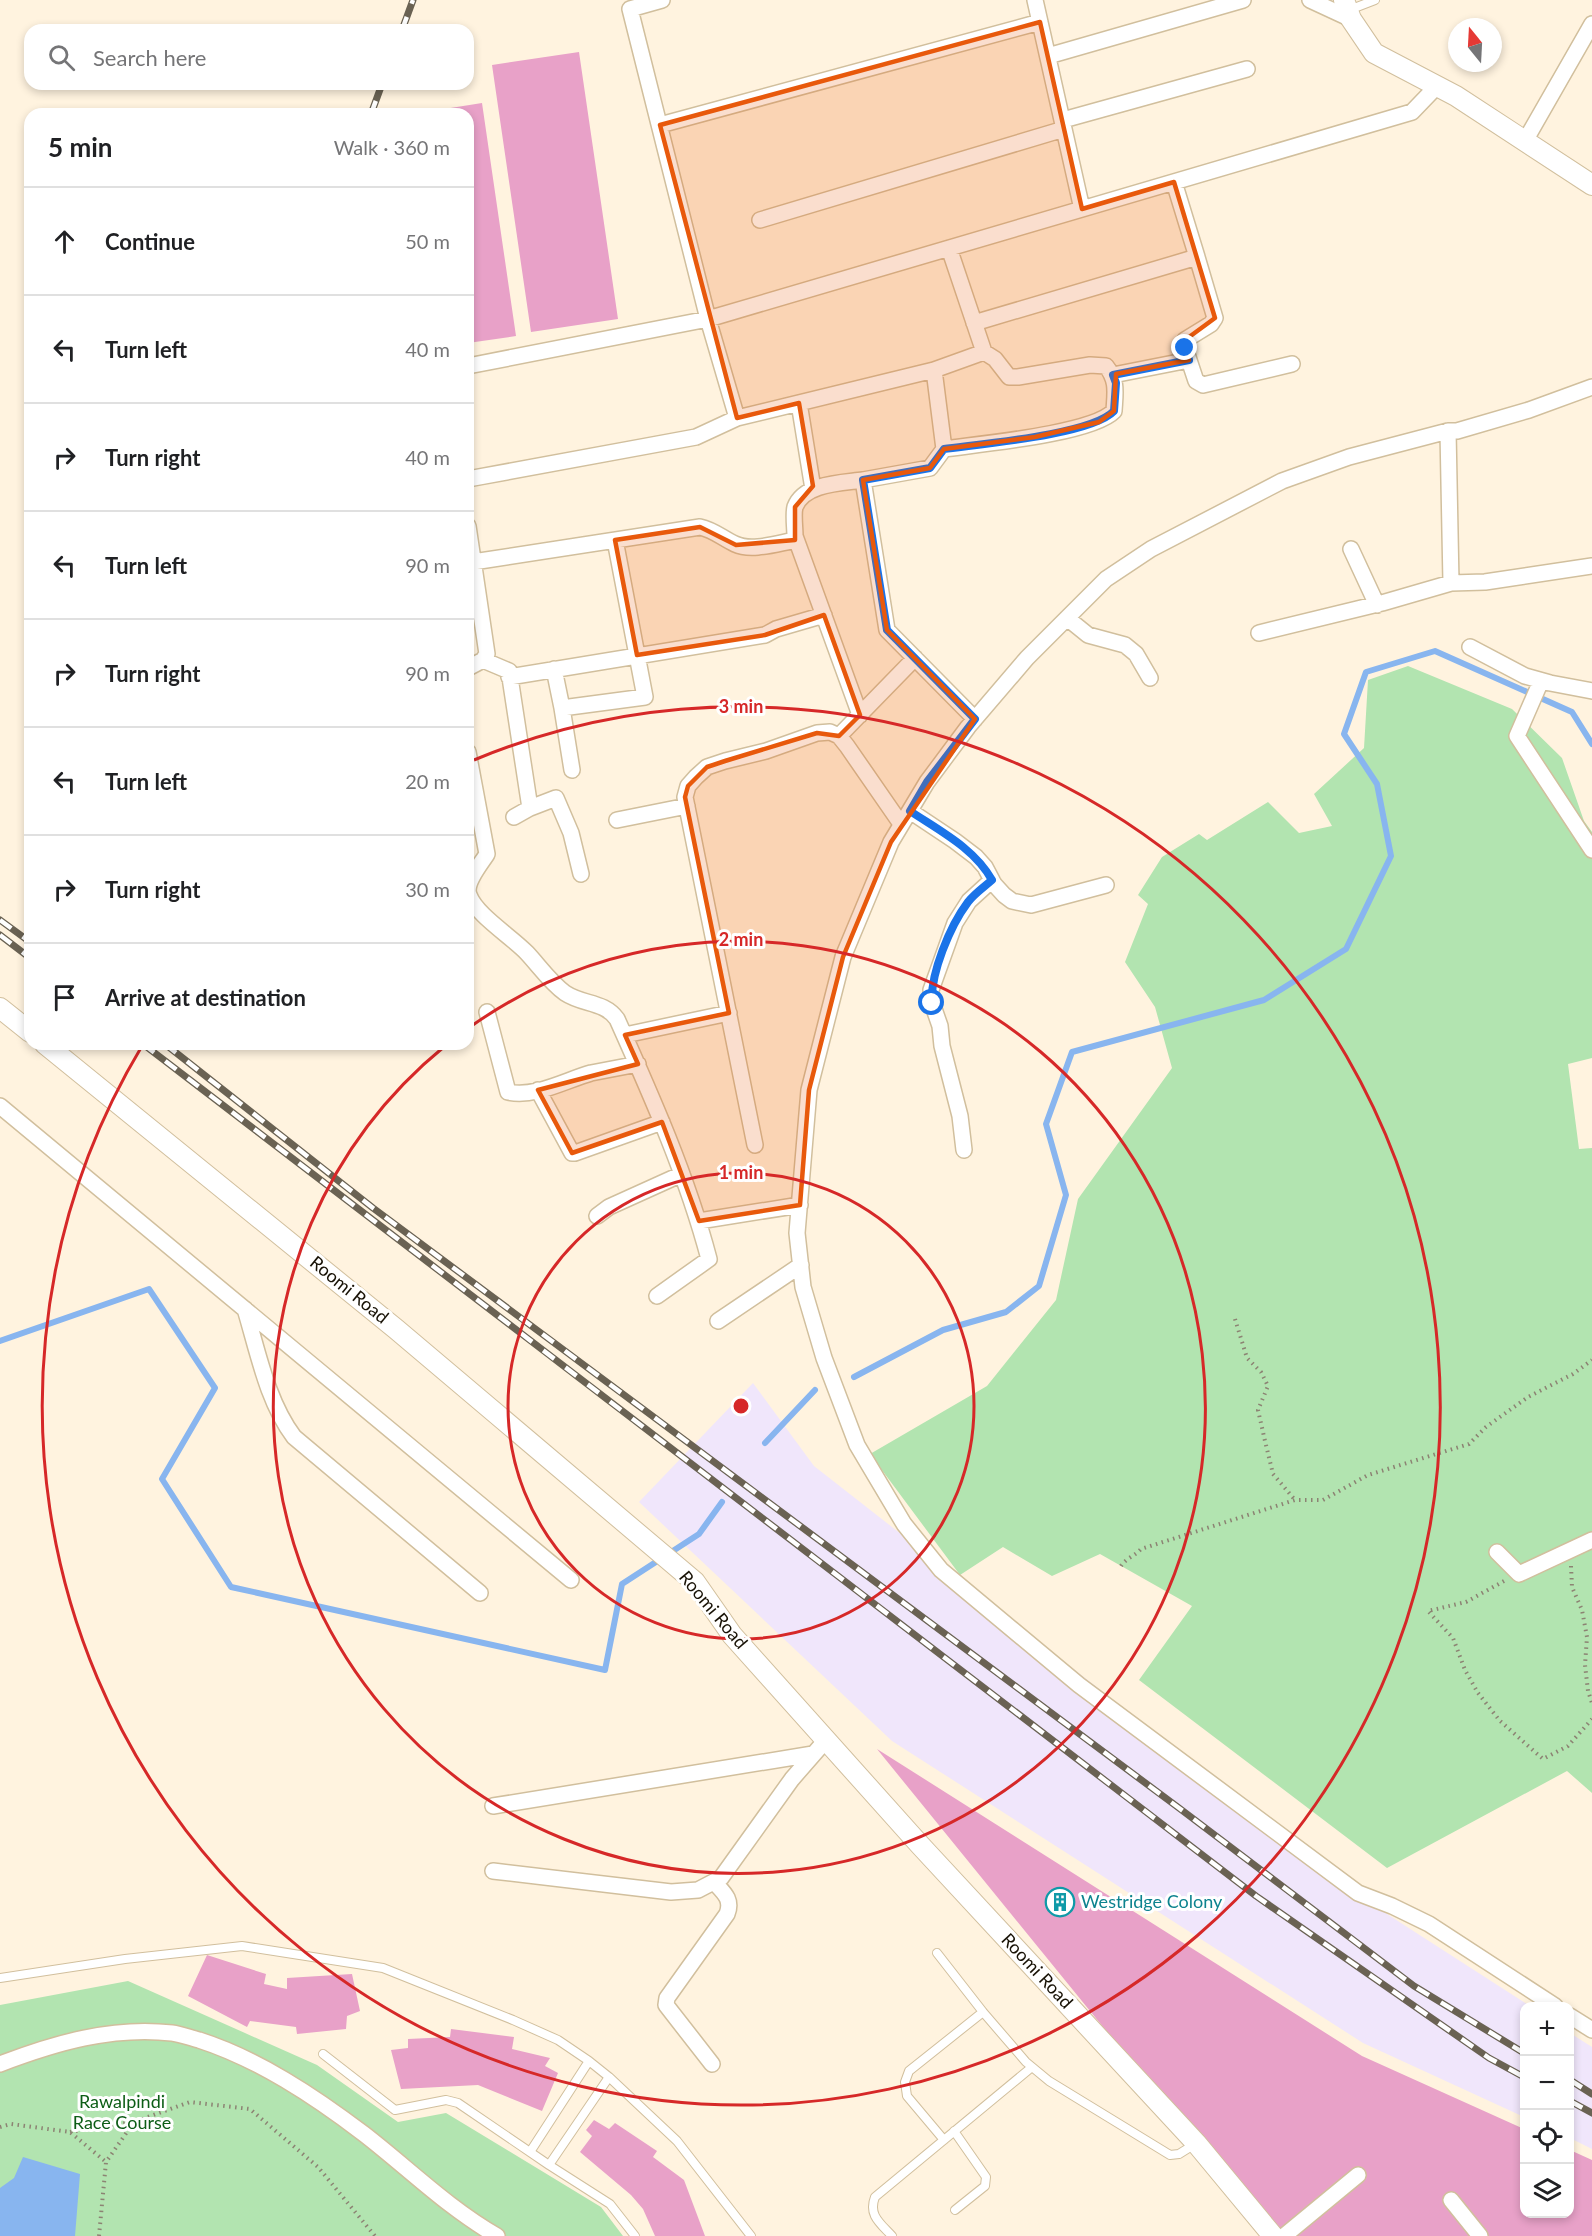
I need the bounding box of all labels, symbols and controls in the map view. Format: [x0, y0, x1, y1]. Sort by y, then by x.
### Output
north arrow [1448, 18, 1502, 72]
search box [24, 24, 474, 90]
icon: search [45, 41, 78, 74]
text: Search here [93, 44, 206, 71]
text: 5 min [48, 131, 112, 163]
text: Walk · 360 m [334, 135, 450, 159]
icon: ahead [48, 225, 81, 258]
text: Continue [105, 228, 195, 255]
text: 50 m [405, 229, 450, 253]
icon: left [48, 333, 81, 366]
route end [1171, 334, 1197, 360]
text: Turn left [105, 336, 187, 363]
text: 40 m [405, 337, 450, 361]
icon: right [48, 441, 81, 474]
text: Turn right [105, 444, 200, 471]
text: 40 m [405, 445, 450, 469]
icon: left [48, 549, 81, 582]
text: Turn left [105, 552, 187, 579]
text: 90 m [405, 553, 450, 577]
icon: right [48, 657, 81, 690]
text: Turn right [105, 660, 200, 687]
text: 90 m [405, 661, 450, 685]
text: 3 min [719, 695, 763, 717]
icon: left [48, 765, 81, 798]
text: Turn left [105, 768, 187, 795]
text: 20 m [405, 769, 450, 793]
icon: right [48, 873, 81, 906]
text: Turn right [105, 876, 200, 903]
text: 30 m [405, 877, 450, 901]
text: 2 min [719, 928, 763, 950]
icon: arrive [48, 981, 81, 1014]
text: Arrive at destination [105, 984, 306, 1011]
route start [918, 989, 944, 1015]
text: 1 min [719, 1161, 763, 1183]
street label: Roomi Road [306, 1251, 393, 1328]
centre of rings [731, 1396, 751, 1416]
street label: Roomi Road [675, 1566, 753, 1653]
building icon: Westridge Colony [1044, 1886, 1076, 1918]
place label: Westridge Colony [1081, 1890, 1223, 1912]
street label: Roomi Road [997, 1928, 1078, 2012]
map controls [1520, 2002, 1574, 2218]
button: + [1520, 2002, 1574, 2056]
button: − [1520, 2056, 1574, 2110]
park label: Rawalpindi Race Course [73, 2090, 171, 2133]
button: locate [1520, 2110, 1574, 2164]
button: layers [1520, 2164, 1574, 2218]

